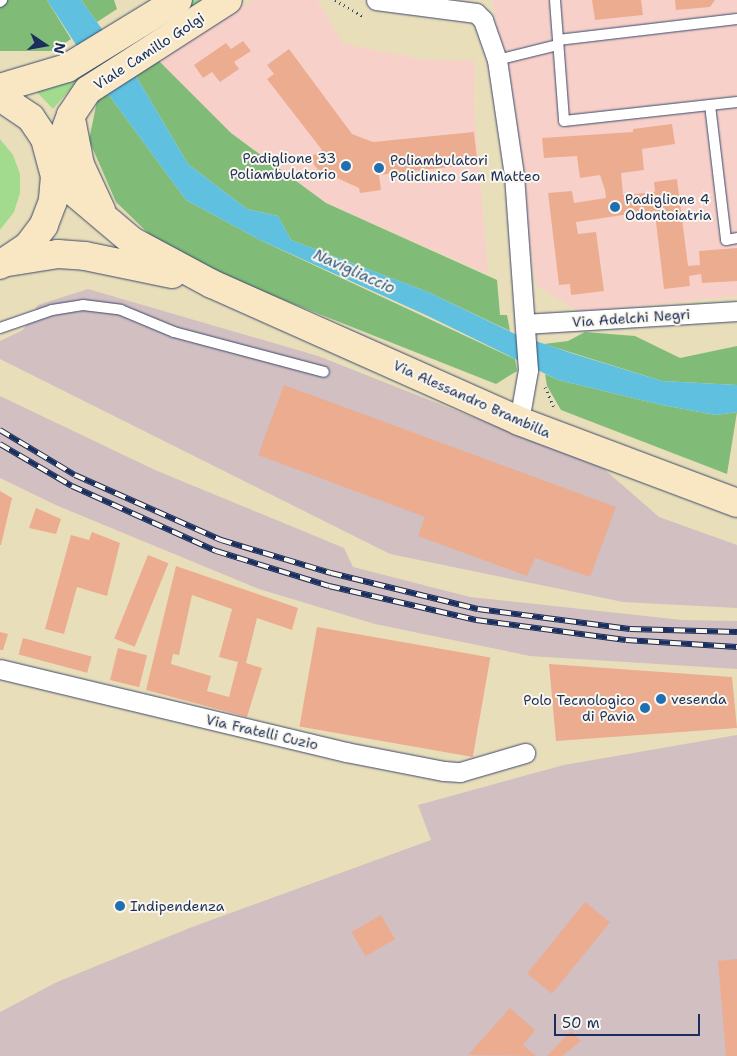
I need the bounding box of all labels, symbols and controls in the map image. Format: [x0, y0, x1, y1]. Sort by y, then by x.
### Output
street label: Viale Camillo Golgi [91, 9, 207, 93]
north arrow [20, 20, 70, 70]
text: N [50, 41, 70, 55]
place label: Padiglione 33 Poliambulatorio [230, 150, 336, 182]
place label: Poliambulatori Policlinico San Matteo [390, 152, 540, 184]
marker: Padiglione 33 Poliambulatorio [340, 160, 352, 172]
marker: Poliambulatori Policlinico San Matteo [372, 161, 386, 175]
place label: Padiglione 4 Odontoiatria [625, 191, 711, 223]
marker: Padiglione 4 Odontoiatria [609, 201, 621, 213]
water label: Navigliaccio [310, 246, 398, 298]
street label: Via Adelchi Negri [571, 305, 691, 331]
street label: Via Alessandro Brambilla [391, 357, 553, 441]
place label: vesenda [671, 691, 727, 707]
place label: Polo Tecnologico di Pavia [523, 692, 635, 724]
marker: vesenda [655, 693, 667, 705]
marker: Polo Tecnologico di Pavia [639, 702, 651, 714]
street label: Via Fratelli Cuzio [204, 711, 320, 753]
place label: Indipendenza [130, 898, 225, 914]
marker: Indipendenza [114, 900, 126, 912]
scale bar [557, 1004, 703, 1036]
text: 50 m [562, 1013, 600, 1033]

